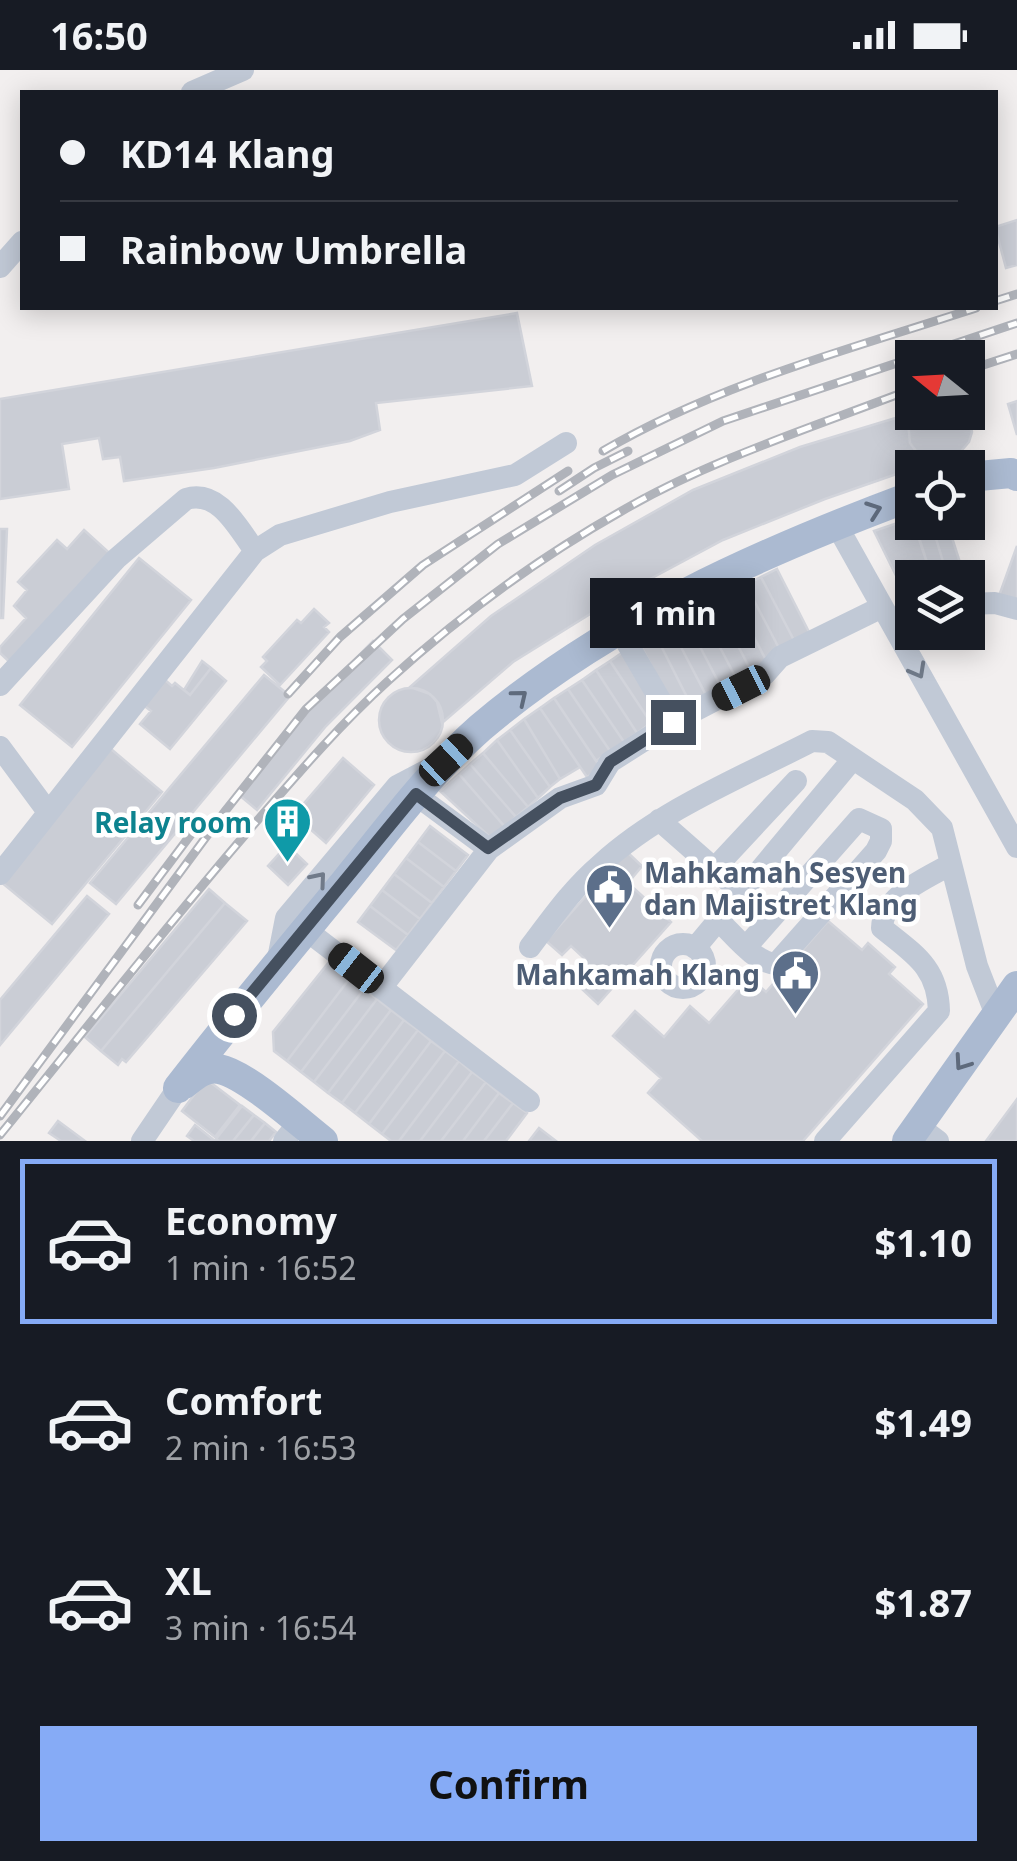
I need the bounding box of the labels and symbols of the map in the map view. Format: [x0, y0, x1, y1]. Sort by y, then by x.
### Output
north arrow [895, 340, 985, 430]
one-way arrow [865, 501, 882, 522]
callout: 1 min [590, 577, 756, 647]
one-way arrow [905, 660, 925, 678]
car [707, 661, 775, 715]
one-way arrow [508, 691, 526, 709]
route end [651, 700, 696, 745]
car [414, 729, 478, 791]
building icon: Relay room [261, 796, 313, 864]
place label: Relay room [94, 803, 252, 841]
place label: Mahkamah Sesyen dan Majistret Klang [644, 853, 918, 923]
public building icon: Mahkamah Sesyen dan Majistret Klang [583, 862, 635, 930]
one-way arrow [307, 873, 325, 891]
car [323, 938, 389, 998]
public building icon: Mahkamah Klang [769, 948, 821, 1016]
place label: Mahkamah Klang [515, 955, 760, 993]
route start [212, 993, 257, 1038]
one-way arrow [956, 1052, 974, 1071]

